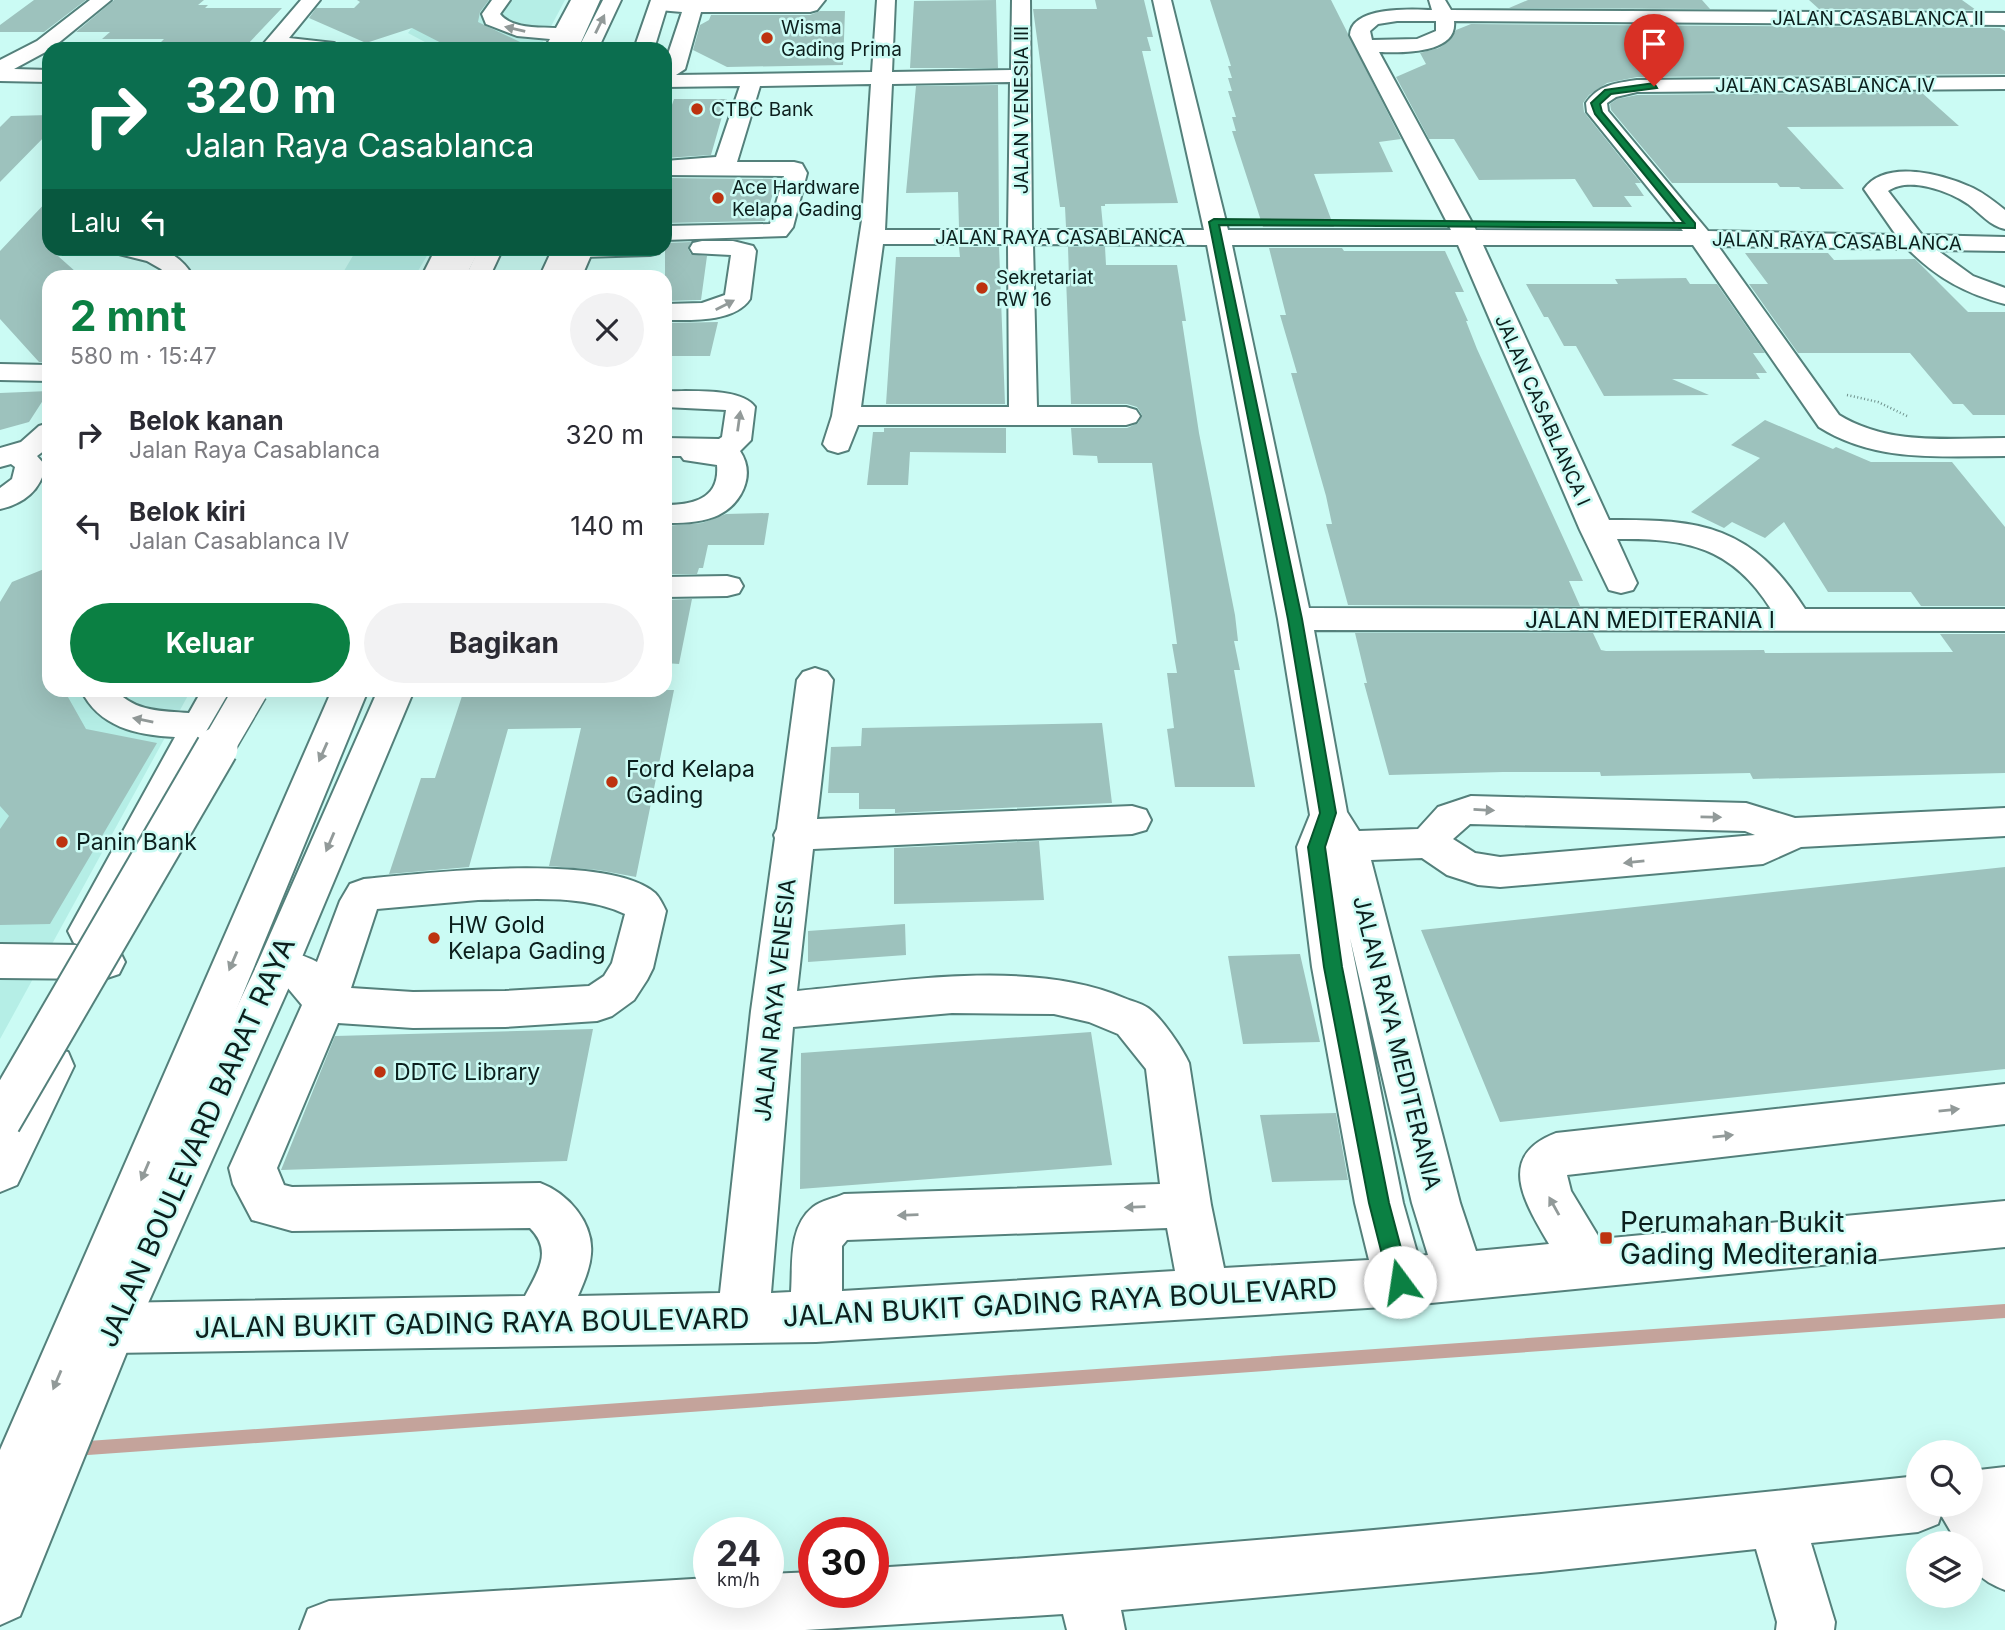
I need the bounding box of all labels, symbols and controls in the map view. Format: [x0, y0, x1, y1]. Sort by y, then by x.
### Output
street label: JALAN CASABLANCA II [1772, 7, 1984, 30]
one-way arrow [595, 14, 606, 35]
pin [1624, 14, 1684, 86]
place label: Wisma Gading Prima [781, 16, 902, 61]
one-way arrow [504, 23, 526, 34]
icon: arrive [1635, 25, 1673, 63]
street label: JALAN VENESIA III [1010, 26, 1033, 194]
marker: Wisma Gading Prima [759, 30, 775, 46]
text: 320 m [185, 66, 337, 125]
icon: right [70, 70, 161, 161]
street label: JALAN CASABLANCA IV [1715, 74, 1935, 97]
place label: CTBC Bank [711, 98, 814, 121]
marker: CTBC Bank [689, 101, 705, 117]
text: Jalan Raya Casablanca [185, 126, 535, 165]
place label: Ace Hardware Kelapa Gading [732, 176, 862, 221]
marker: Ace Hardware Kelapa Gading [710, 190, 726, 206]
icon: left [135, 203, 173, 241]
text: Lalu [70, 207, 121, 238]
street label: JALAN RAYA CASABLANCA [935, 226, 1185, 249]
street label: JALAN RAYA CASABLANCA [1712, 228, 1962, 255]
place label: Sekretariat RW 16 [996, 266, 1094, 311]
marker: Sekretariat RW 16 [974, 280, 990, 296]
text: 2 mnt [70, 290, 186, 341]
button: close [570, 293, 644, 367]
one-way arrow [715, 299, 735, 311]
street label: JALAN CASABLANCA I [1490, 311, 1595, 509]
text: 580 m · 15:47 [70, 342, 217, 370]
text: Belok kanan [129, 405, 284, 436]
one-way arrow [734, 410, 745, 432]
icon: right [70, 416, 108, 454]
text: 320 m [566, 419, 644, 450]
text: Jalan Raya Casablanca [129, 436, 380, 464]
text: Belok kiri [129, 496, 246, 527]
icon: left [70, 507, 108, 545]
text: 140 m [570, 510, 644, 541]
text: Jalan Casablanca IV [129, 527, 349, 555]
button: Keluar [70, 603, 350, 683]
button: Bagikan [364, 603, 644, 683]
street label: JALAN MEDITERANIA I [1525, 606, 1775, 634]
one-way arrow [132, 714, 154, 725]
one-way arrow [317, 742, 329, 762]
place label: Ford Kelapa Gading [626, 755, 755, 809]
marker: Ford Kelapa Gading [604, 774, 620, 790]
one-way arrow [1473, 805, 1495, 816]
one-way arrow [1700, 811, 1722, 823]
place label: Panin Bank [76, 828, 197, 856]
one-way arrow [324, 832, 335, 853]
marker: Panin Bank [54, 834, 70, 850]
one-way arrow [1623, 857, 1645, 868]
street label: JALAN RAYA VENESIA [748, 877, 802, 1123]
street label: JALAN RAYA MEDITERANIA [1347, 893, 1447, 1193]
place label: HW Gold Kelapa Gading [448, 911, 606, 965]
marker: HW Gold Kelapa Gading [426, 930, 442, 946]
street label: JALAN BOULEVARD BARAT RAYA [90, 932, 302, 1352]
one-way arrow [227, 951, 239, 971]
place label: DDTC Library [394, 1058, 540, 1086]
marker: DDTC Library [372, 1064, 388, 1080]
one-way arrow [1938, 1105, 1960, 1116]
one-way arrow [1712, 1130, 1734, 1141]
one-way arrow [139, 1160, 150, 1181]
one-way arrow [1548, 1197, 1560, 1216]
one-way arrow [1124, 1202, 1146, 1213]
place label: Perumahan Bukit Gading Mediterania [1620, 1205, 1878, 1271]
one-way arrow [896, 1209, 918, 1220]
marker: Perumahan Bukit Gading Mediterania [1598, 1230, 1614, 1246]
position arrow [1363, 1245, 1437, 1319]
street label: JALAN BUKIT GADING RAYA BOULEVARD [782, 1270, 1338, 1334]
street label: JALAN BUKIT GADING RAYA BOULEVARD [194, 1301, 750, 1345]
one-way arrow [51, 1370, 62, 1391]
map controls [1906, 1440, 1983, 1608]
button: search [1906, 1440, 1983, 1517]
speed limit sign: 30 [798, 1517, 889, 1608]
button: layers [1906, 1531, 1983, 1608]
text: 24 [716, 1532, 761, 1574]
text: km/h [717, 1569, 760, 1590]

